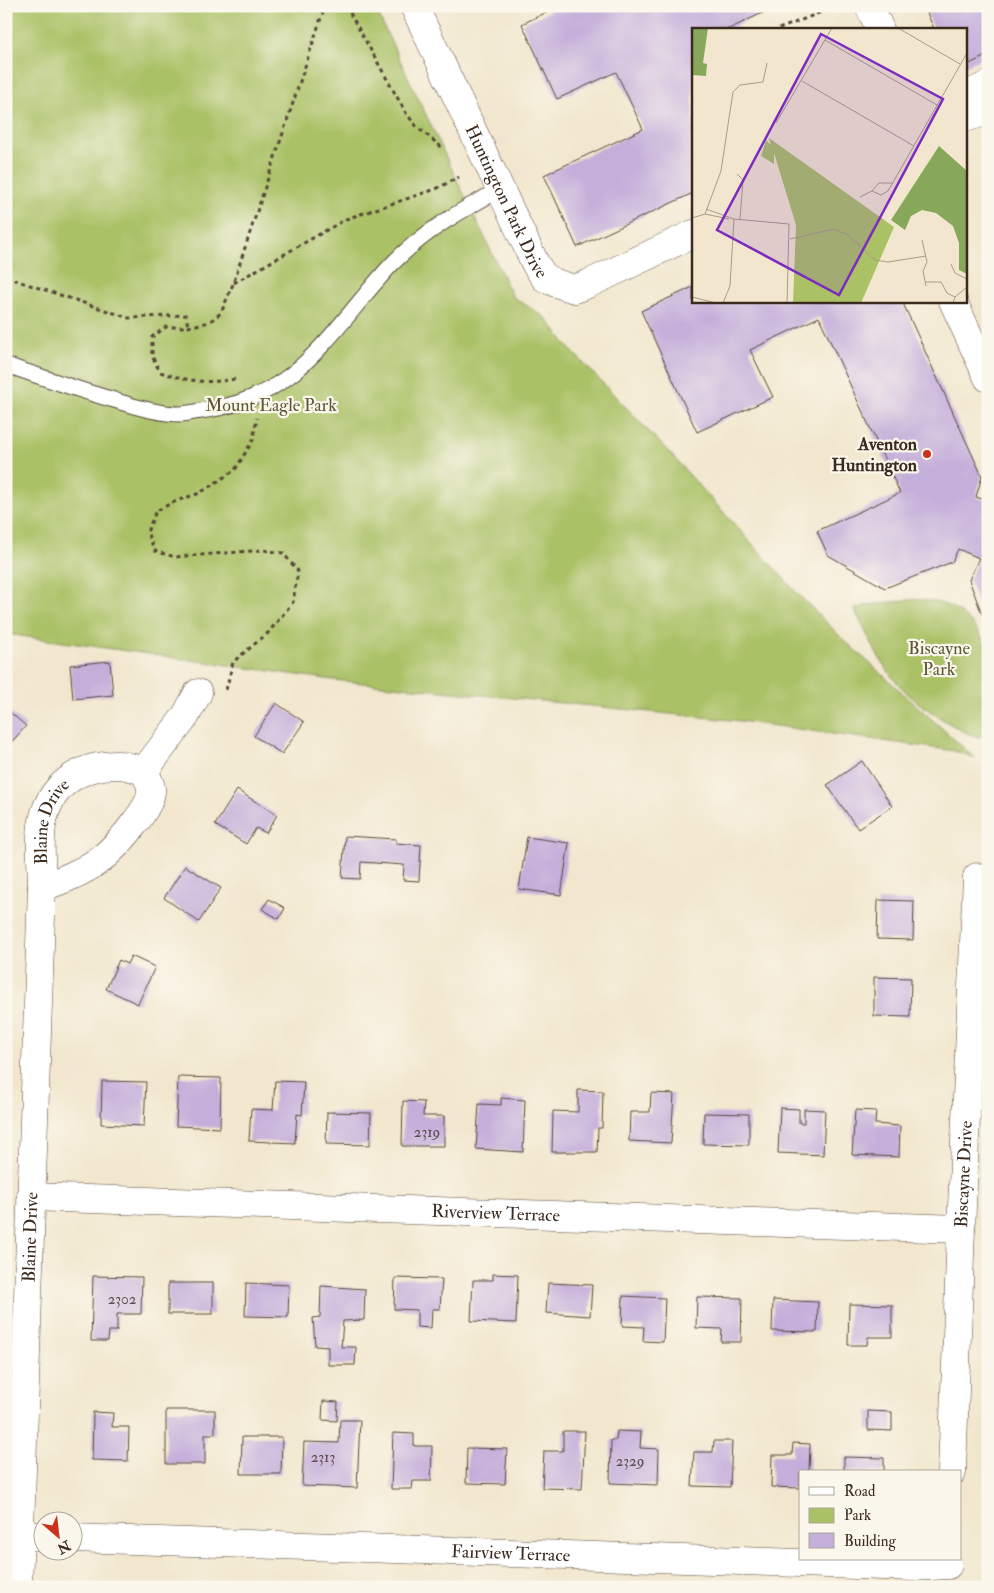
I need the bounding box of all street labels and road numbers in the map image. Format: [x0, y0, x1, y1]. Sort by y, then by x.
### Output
street label: Huntington Park Drive [460, 121, 553, 283]
street label: Blaine Drive [29, 773, 74, 865]
street label: Biscayne Drive [950, 1120, 977, 1228]
street label: Blaine Drive [17, 1191, 43, 1283]
street label: Riverview Terrace [431, 1199, 561, 1227]
street label: Fairview Terrace [451, 1540, 571, 1567]

